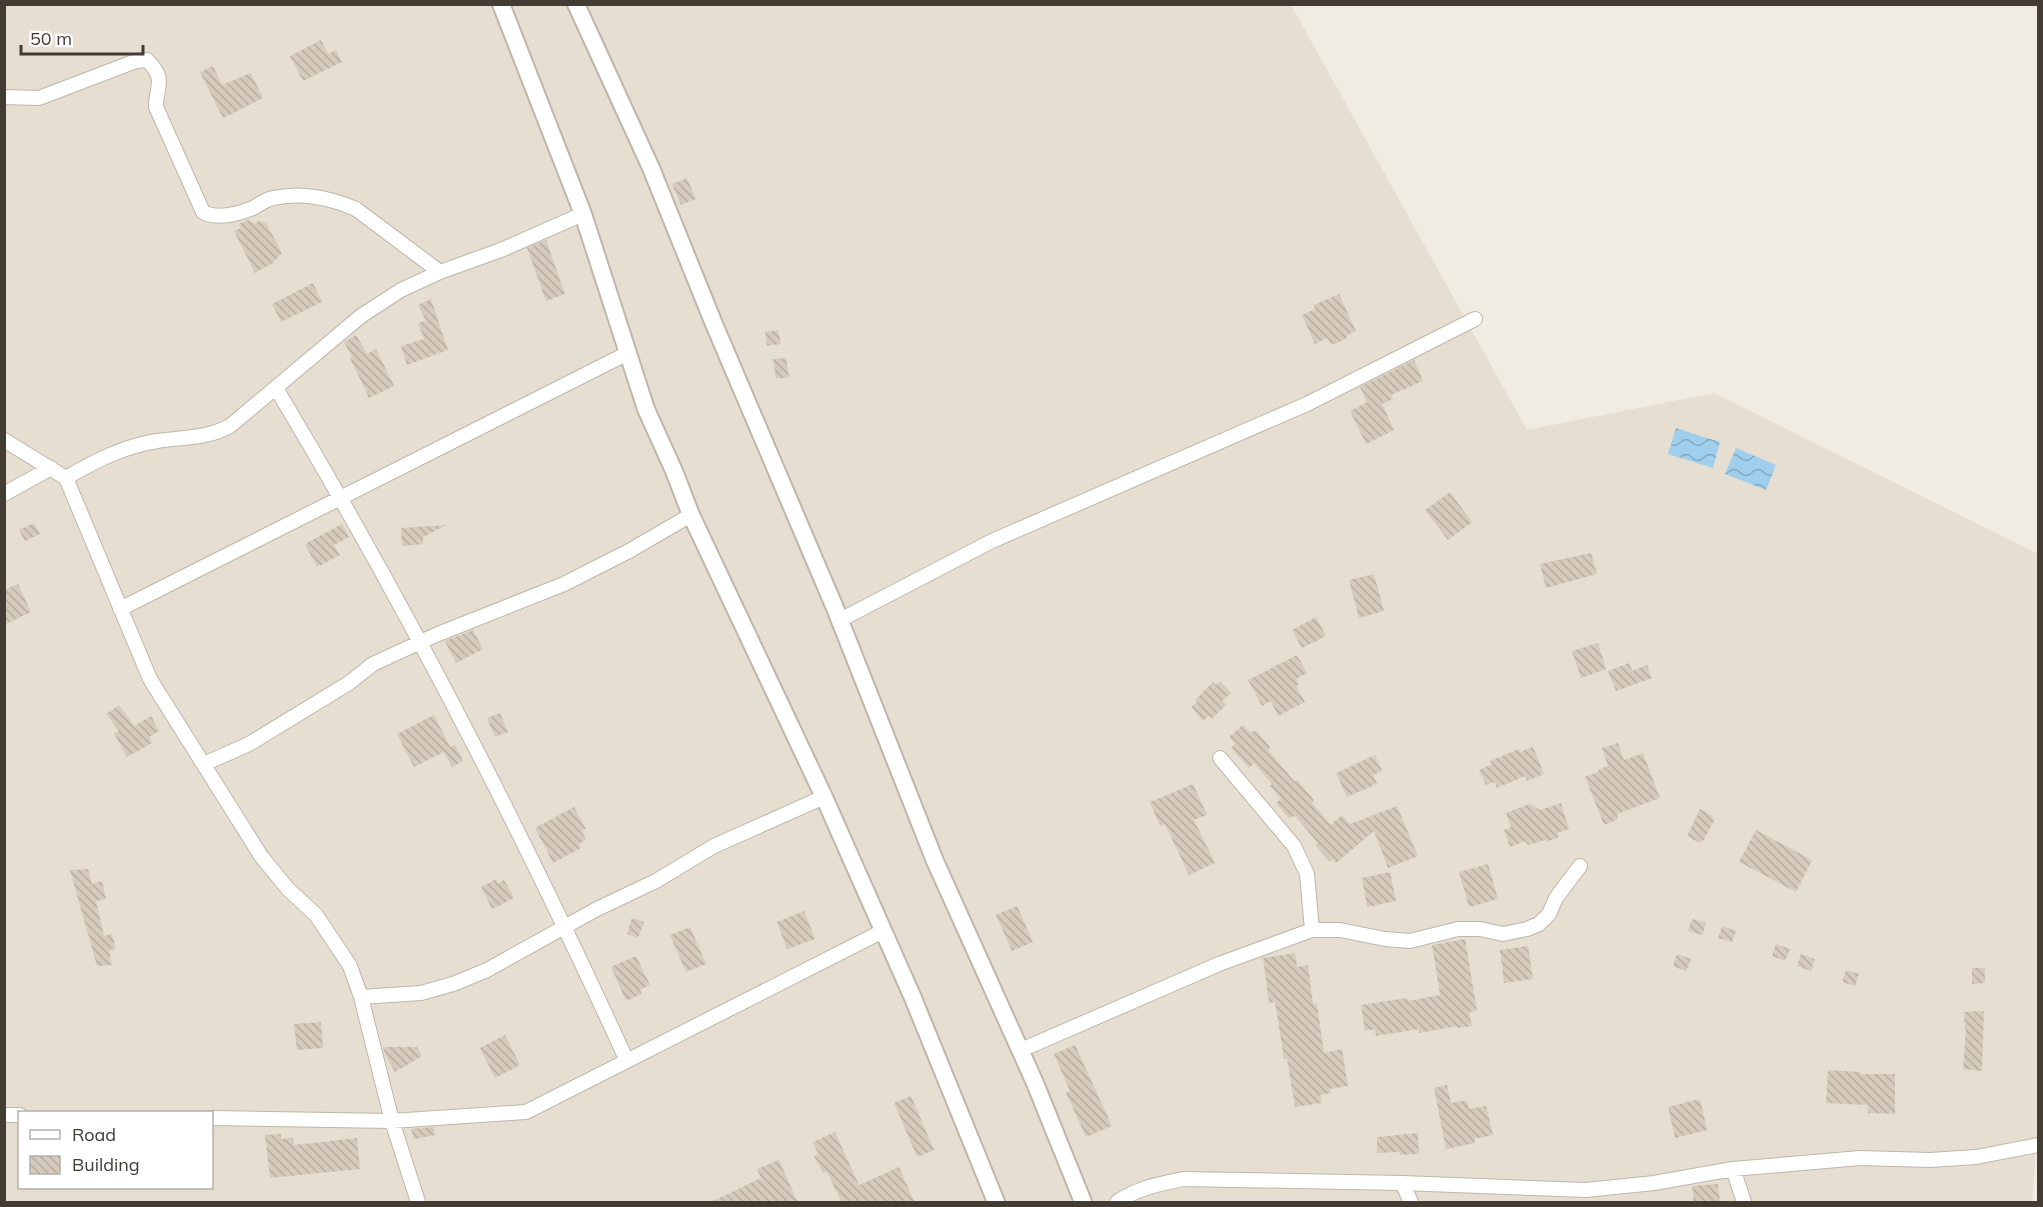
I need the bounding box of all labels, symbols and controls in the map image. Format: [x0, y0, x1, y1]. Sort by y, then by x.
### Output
scale bar [21, 18, 142, 56]
text: 50 m [30, 27, 72, 50]
legend [18, 1111, 213, 1189]
text: Road [72, 1123, 116, 1146]
text: Building [72, 1153, 140, 1176]

